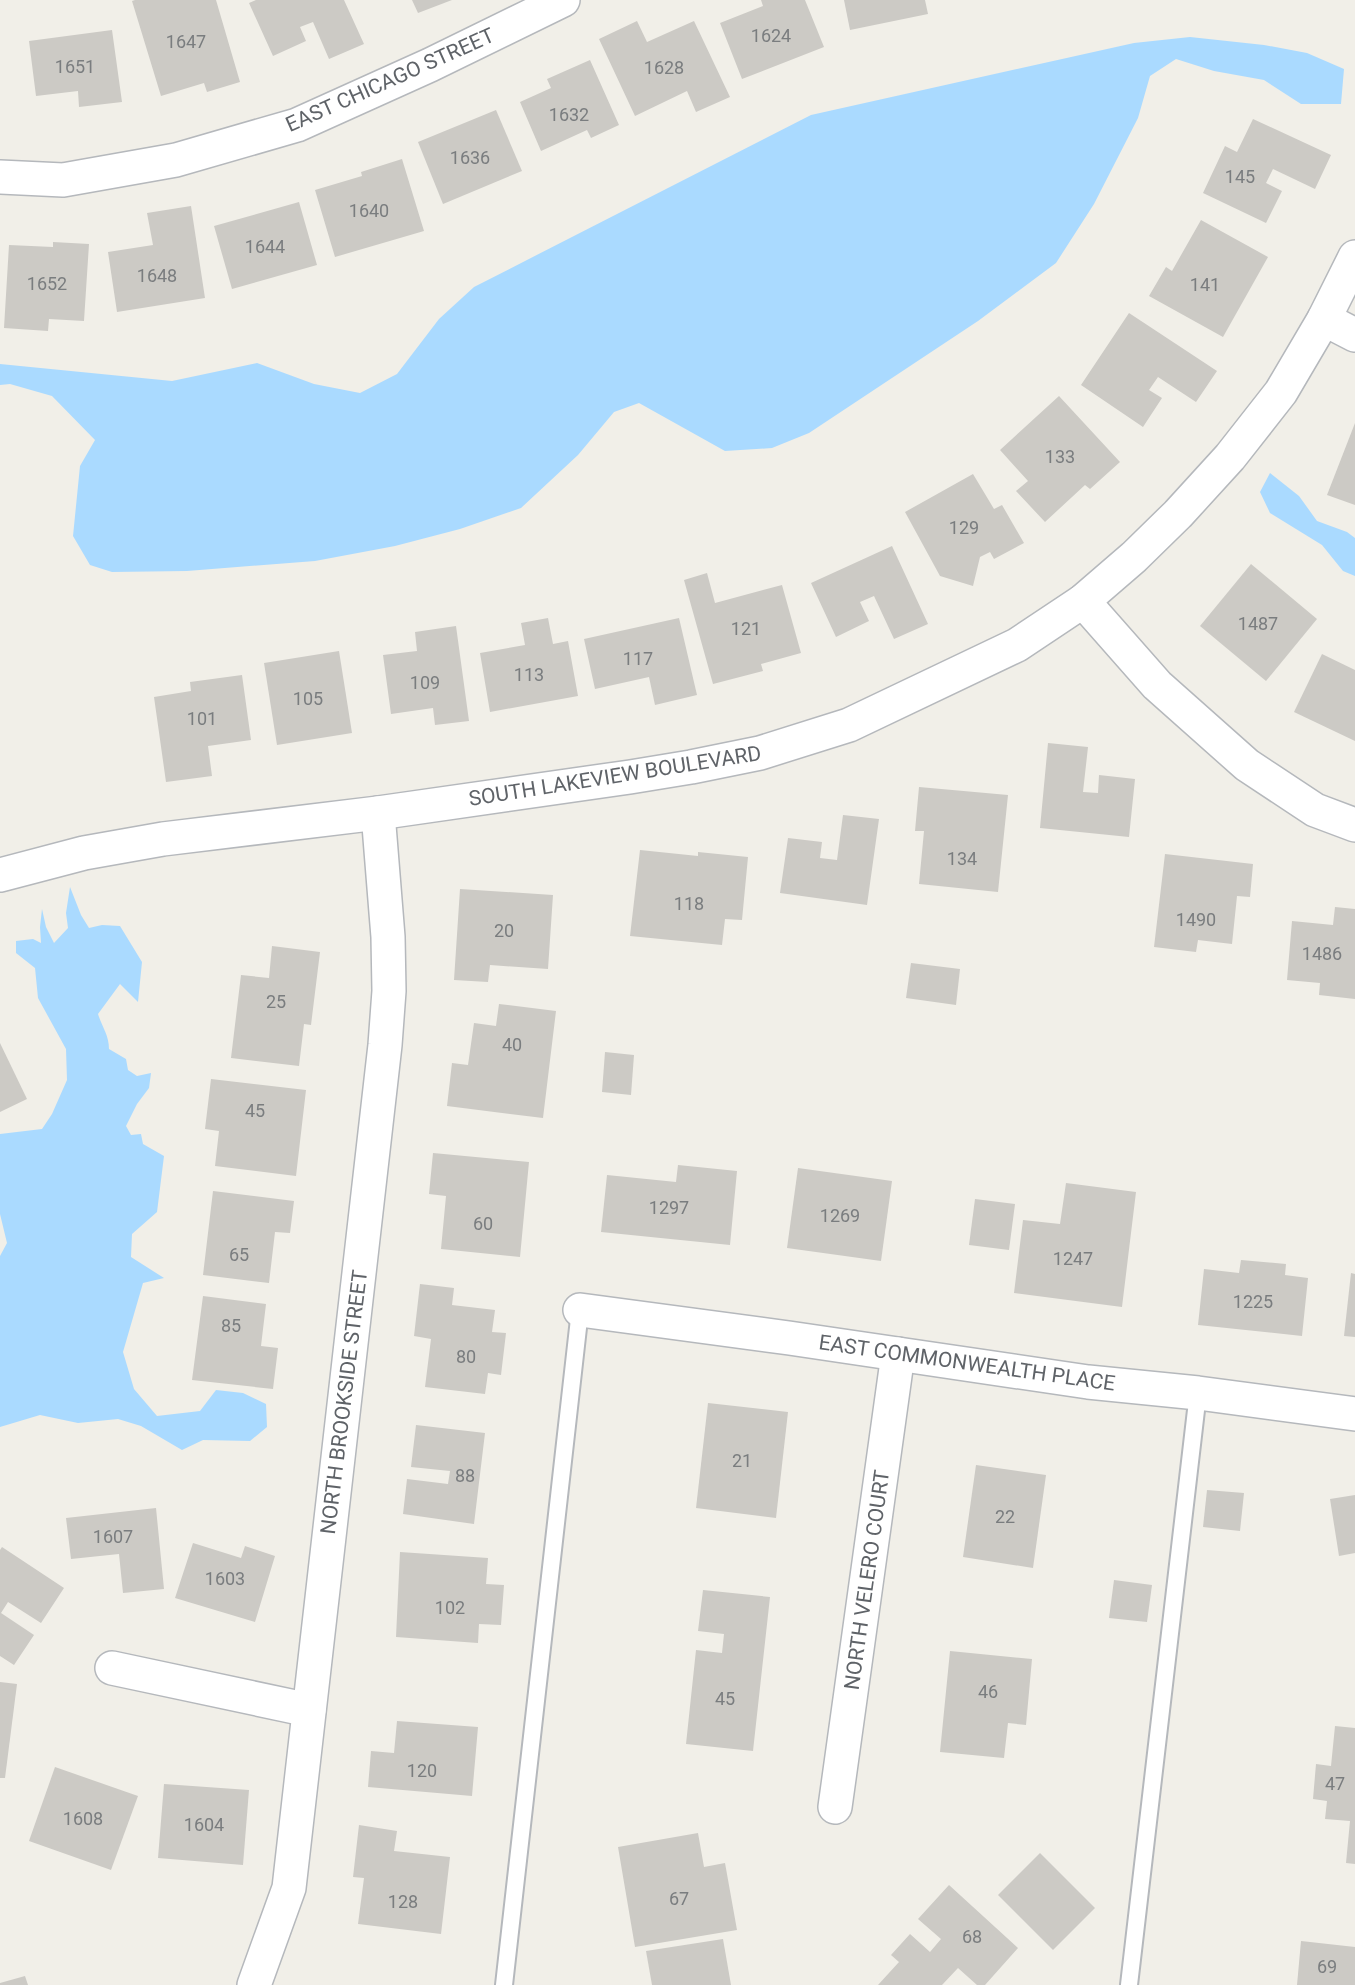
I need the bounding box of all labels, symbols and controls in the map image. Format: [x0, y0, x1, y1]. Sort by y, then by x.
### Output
street label: EAST CHICAGO STREET [282, 23, 498, 137]
house number: 1624 [751, 25, 791, 46]
house number: 1647 [166, 31, 206, 52]
house number: 1651 [55, 56, 95, 77]
house number: 1628 [644, 57, 684, 78]
house number: 1632 [549, 104, 589, 125]
house number: 1636 [450, 147, 490, 168]
house number: 145 [1225, 166, 1255, 187]
house number: 1640 [349, 200, 389, 221]
house number: 1644 [245, 236, 285, 257]
house number: 1648 [137, 265, 177, 286]
house number: 1652 [27, 273, 67, 294]
house number: 141 [1190, 274, 1220, 295]
house number: 133 [1045, 446, 1075, 467]
house number: 129 [949, 517, 979, 538]
house number: 1487 [1238, 613, 1278, 634]
house number: 121 [731, 618, 761, 639]
house number: 117 [623, 648, 653, 669]
house number: 113 [514, 664, 544, 685]
house number: 109 [410, 672, 440, 693]
house number: 105 [293, 688, 323, 709]
house number: 101 [187, 708, 217, 729]
street label: SOUTH LAKEVIEW BOULEVARD [467, 741, 763, 811]
house number: 134 [947, 848, 977, 869]
house number: 118 [674, 893, 704, 914]
house number: 1490 [1176, 909, 1216, 930]
house number: 20 [494, 920, 514, 941]
house number: 1486 [1302, 943, 1342, 964]
house number: 25 [266, 991, 286, 1012]
house number: 40 [502, 1034, 522, 1055]
house number: 45 [245, 1100, 265, 1121]
house number: 1297 [649, 1197, 689, 1218]
house number: 1269 [820, 1205, 860, 1226]
house number: 60 [473, 1213, 493, 1234]
house number: 65 [229, 1244, 249, 1265]
house number: 1247 [1053, 1248, 1093, 1269]
street label: NORTH BROOKSIDE STREET [316, 1268, 372, 1535]
house number: 1225 [1233, 1291, 1273, 1312]
house number: 85 [221, 1315, 241, 1336]
street label: EAST COMMONWEALTH PLACE [817, 1330, 1117, 1396]
house number: 80 [456, 1346, 476, 1367]
house number: 21 [732, 1450, 752, 1471]
house number: 88 [455, 1465, 475, 1486]
street label: NORTH VELERO COURT [840, 1468, 894, 1691]
house number: 22 [995, 1506, 1015, 1527]
house number: 1607 [93, 1526, 133, 1547]
house number: 1603 [205, 1568, 245, 1589]
house number: 102 [435, 1597, 465, 1618]
house number: 46 [978, 1681, 998, 1702]
house number: 45 [715, 1688, 735, 1709]
house number: 120 [407, 1760, 437, 1781]
house number: 47 [1325, 1773, 1345, 1794]
house number: 1608 [63, 1808, 103, 1829]
house number: 1604 [184, 1814, 224, 1835]
house number: 67 [669, 1888, 689, 1909]
house number: 128 [388, 1891, 418, 1912]
house number: 68 [962, 1926, 982, 1947]
house number: 69 [1317, 1956, 1337, 1977]

